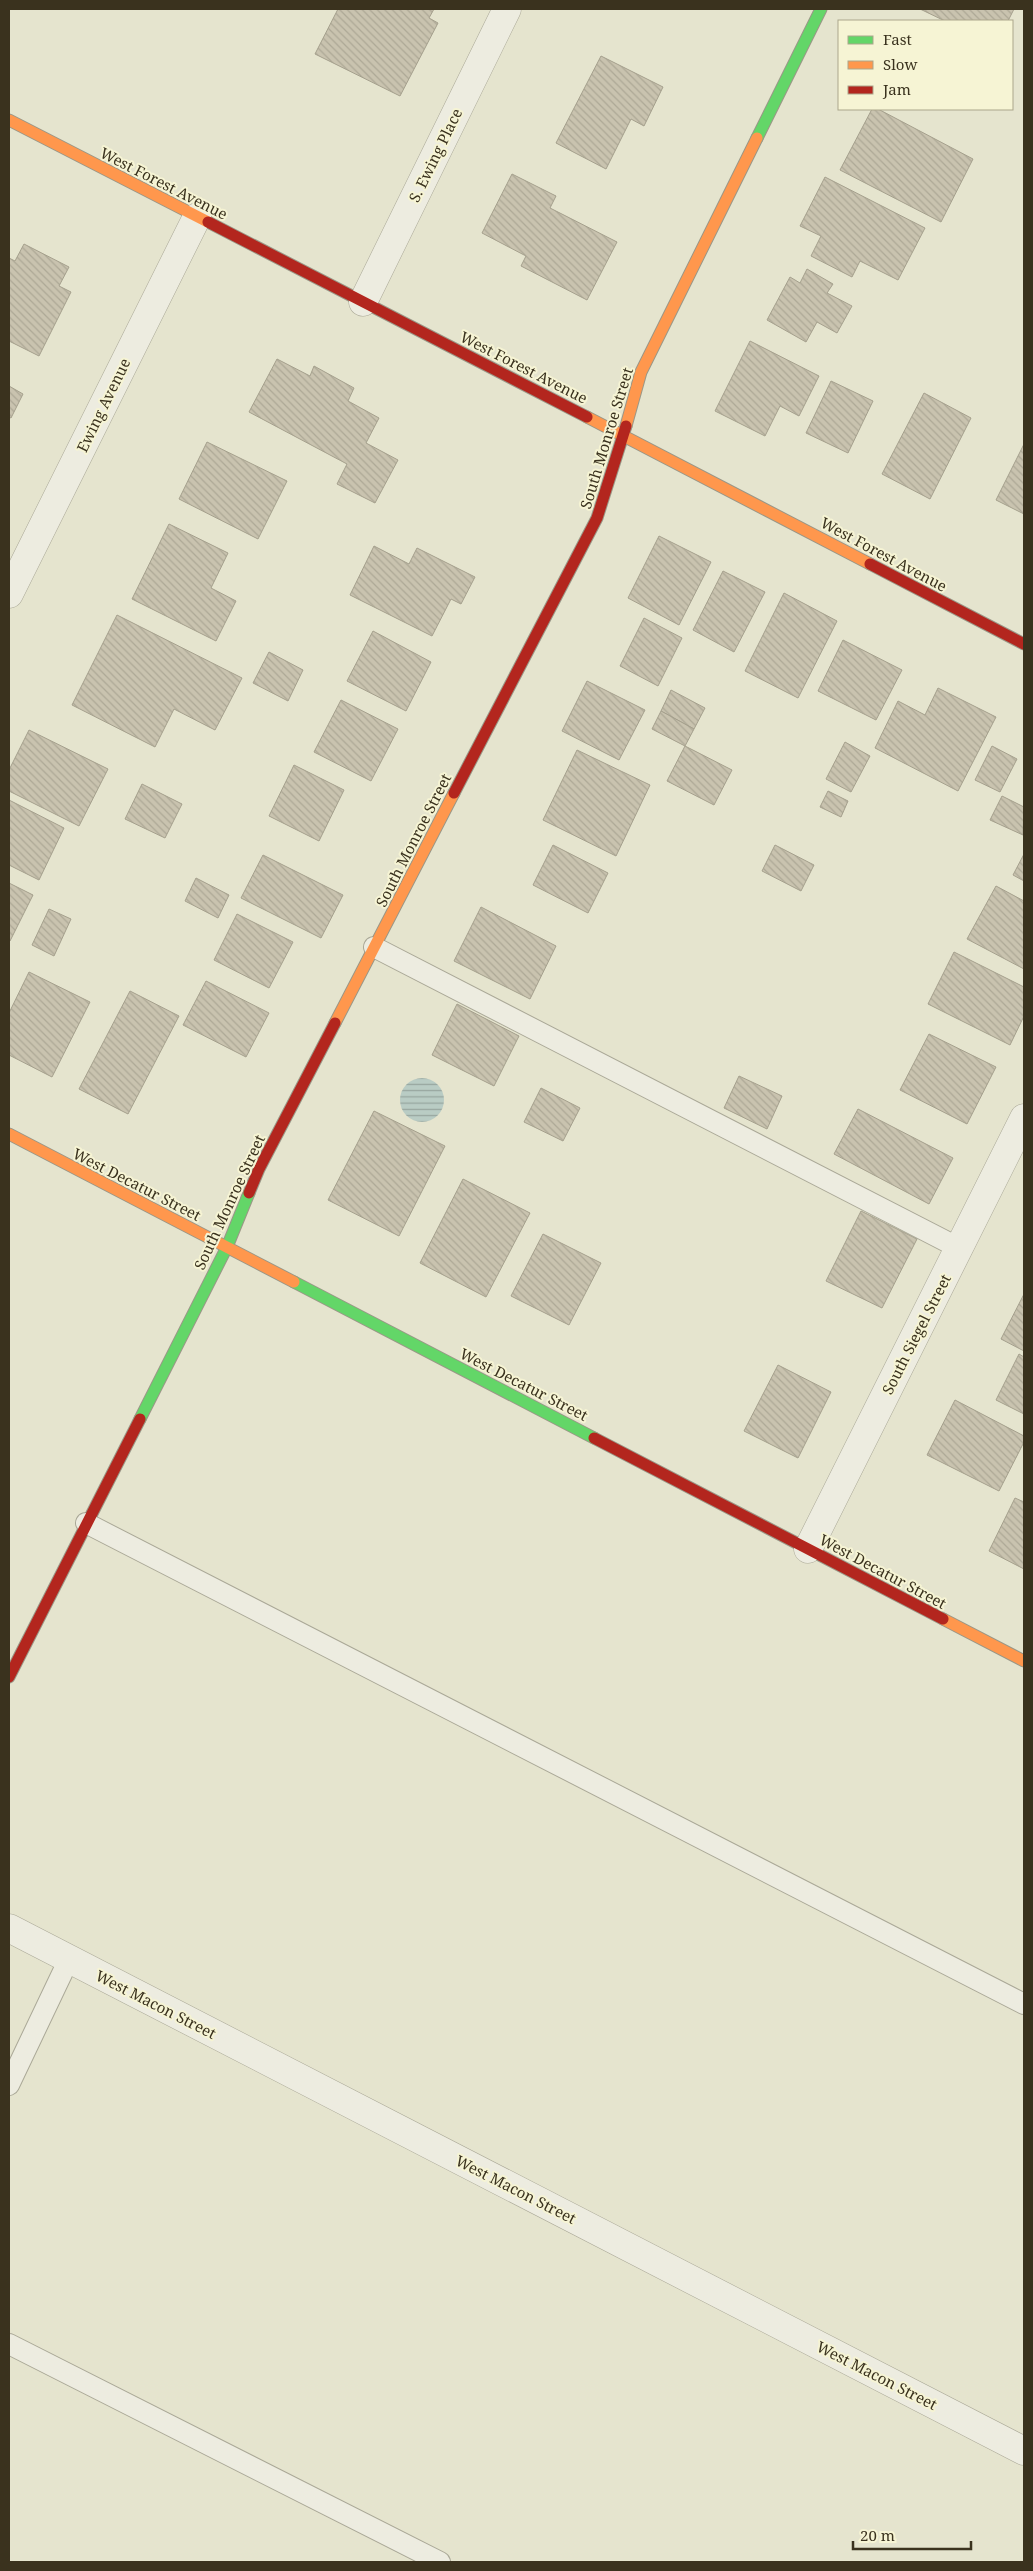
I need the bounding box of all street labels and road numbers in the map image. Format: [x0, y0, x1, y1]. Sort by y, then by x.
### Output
street label: S. Ewing Place [404, 105, 466, 205]
street label: West Forest Avenue [97, 142, 231, 224]
street label: West Forest Avenue [457, 326, 591, 408]
street label: Ewing Avenue [72, 355, 134, 455]
street label: South Monroe Street [575, 365, 637, 511]
street label: West Forest Avenue [817, 512, 951, 596]
street label: South Monroe Street [371, 770, 455, 910]
street label: South Monroe Street [189, 1131, 269, 1273]
street label: West Decatur Street [70, 1143, 204, 1225]
street label: South Siegel Street [877, 1270, 955, 1398]
street label: West Decatur Street [457, 1343, 591, 1425]
street label: West Decatur Street [816, 1529, 950, 1613]
street label: West Macon Street [92, 1965, 220, 2043]
street label: West Macon Street [452, 2150, 580, 2228]
street label: West Macon Street [813, 2336, 941, 2414]

